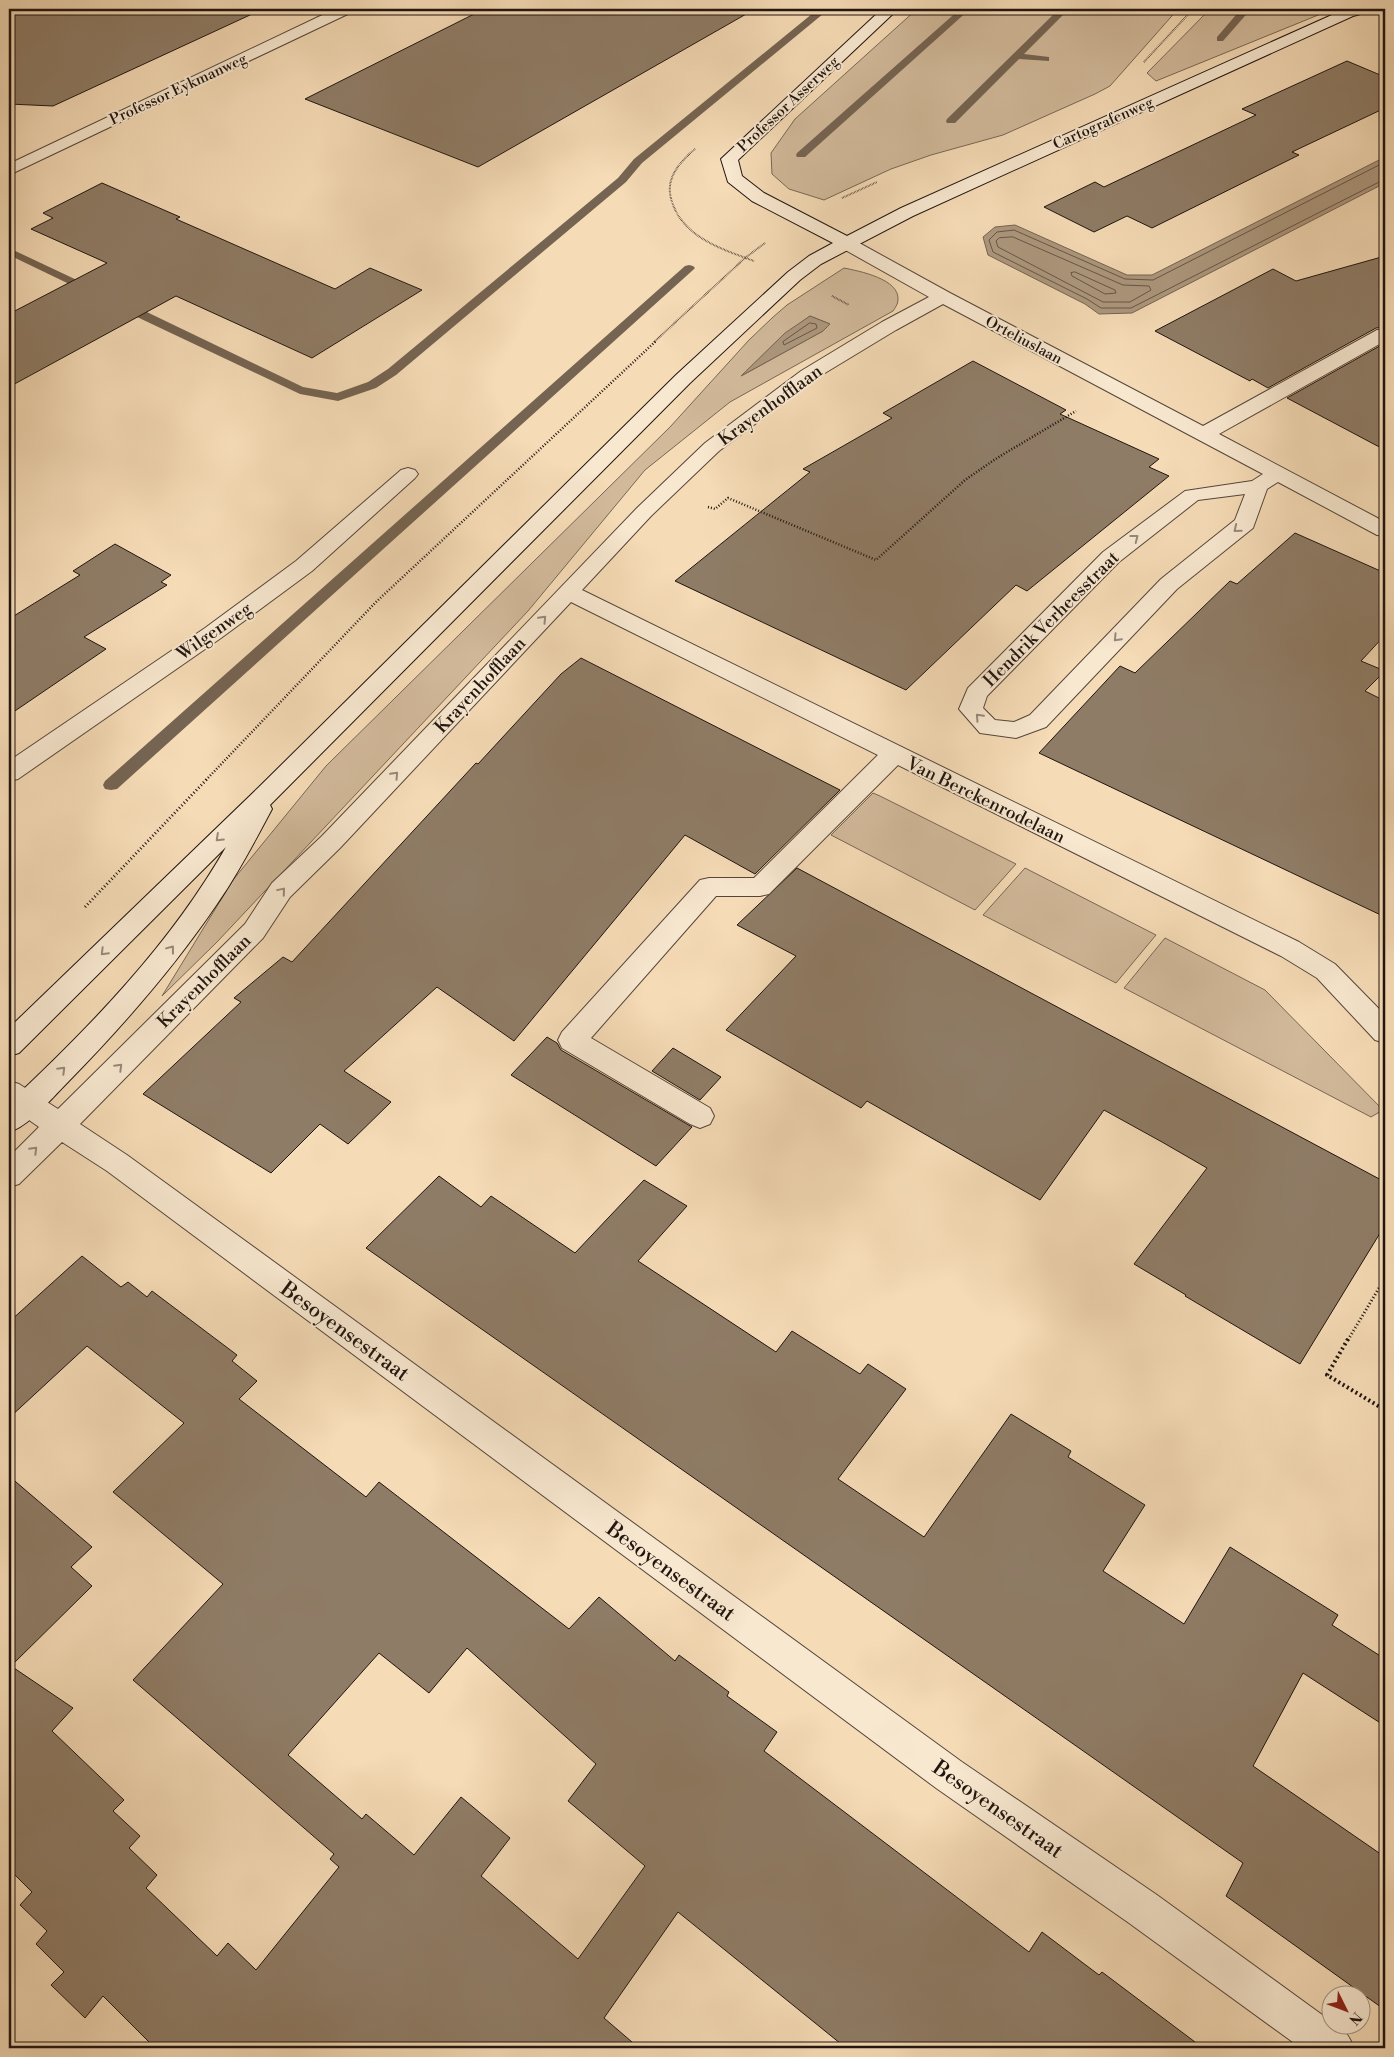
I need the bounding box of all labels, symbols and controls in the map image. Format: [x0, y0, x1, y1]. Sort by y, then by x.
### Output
street label: Professor Eykmanweg [107, 49, 250, 130]
street label: Professor Asserweg [733, 52, 843, 156]
street label: Cartografenweg [1050, 93, 1156, 154]
street label: Orteliuslaan [982, 312, 1066, 369]
street label: Krayenhofflaan [714, 360, 827, 451]
one-way arrow [1234, 523, 1243, 531]
one-way arrow [1129, 536, 1138, 544]
street label: Hendrik Verheesstraat [979, 546, 1125, 692]
street label: Wilgenweg [171, 597, 257, 666]
one-way arrow [537, 615, 546, 624]
street label: Krayenhofflaan [430, 632, 531, 738]
one-way arrow [1114, 632, 1123, 641]
one-way arrow [976, 714, 985, 723]
street label: Van Berckenrodelaan [902, 752, 1069, 849]
one-way arrow [389, 771, 398, 780]
one-way arrow [216, 832, 225, 841]
one-way arrow [276, 887, 285, 896]
street label: Krayenhofflaan [153, 929, 256, 1033]
one-way arrow [165, 945, 174, 955]
one-way arrow [100, 946, 109, 955]
one-way arrow [114, 1064, 123, 1073]
one-way arrow [56, 1066, 65, 1075]
one-way arrow [28, 1147, 37, 1156]
street label: Besoyensestraat [274, 1276, 414, 1388]
street label: Besoyensestraat [600, 1516, 740, 1628]
street label: Besoyensestraat [926, 1755, 1068, 1865]
north arrow [1322, 1984, 1372, 2034]
text: N [1345, 2008, 1365, 2028]

